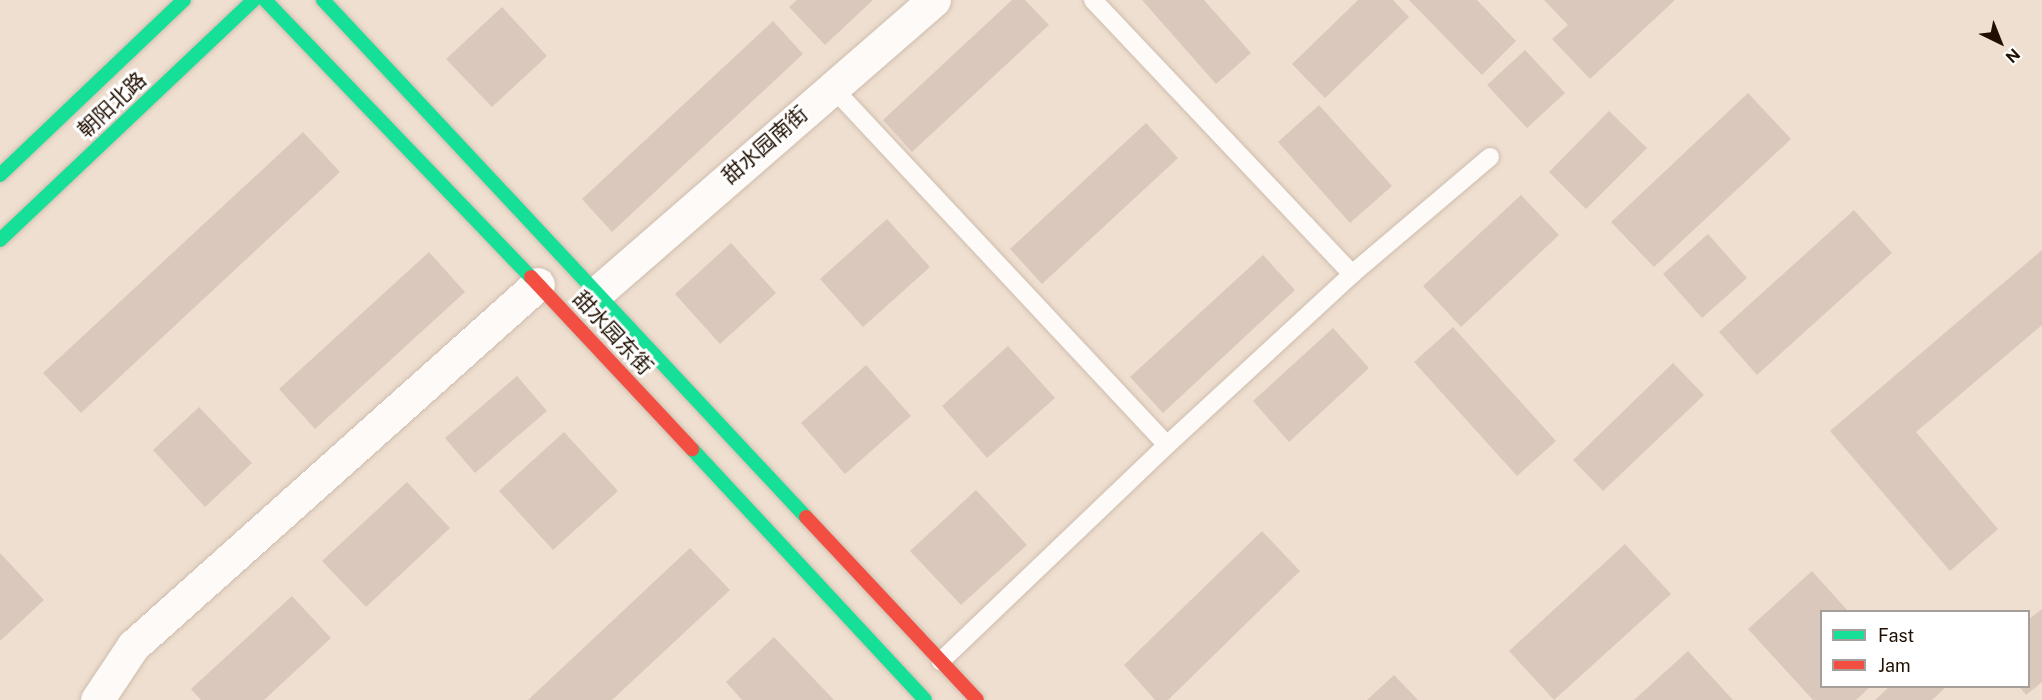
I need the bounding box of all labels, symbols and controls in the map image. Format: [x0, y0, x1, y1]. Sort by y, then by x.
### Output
north arrow [1970, 12, 2030, 72]
text: N [2002, 44, 2024, 67]
street label: 朝阳北路 [73, 67, 151, 143]
street label: 甜水园南街 [717, 101, 813, 189]
street label: 甜水园东街 [568, 286, 658, 380]
legend [1820, 610, 2030, 688]
text: Fast [1878, 625, 1914, 646]
text: Jam [1878, 655, 1911, 676]

